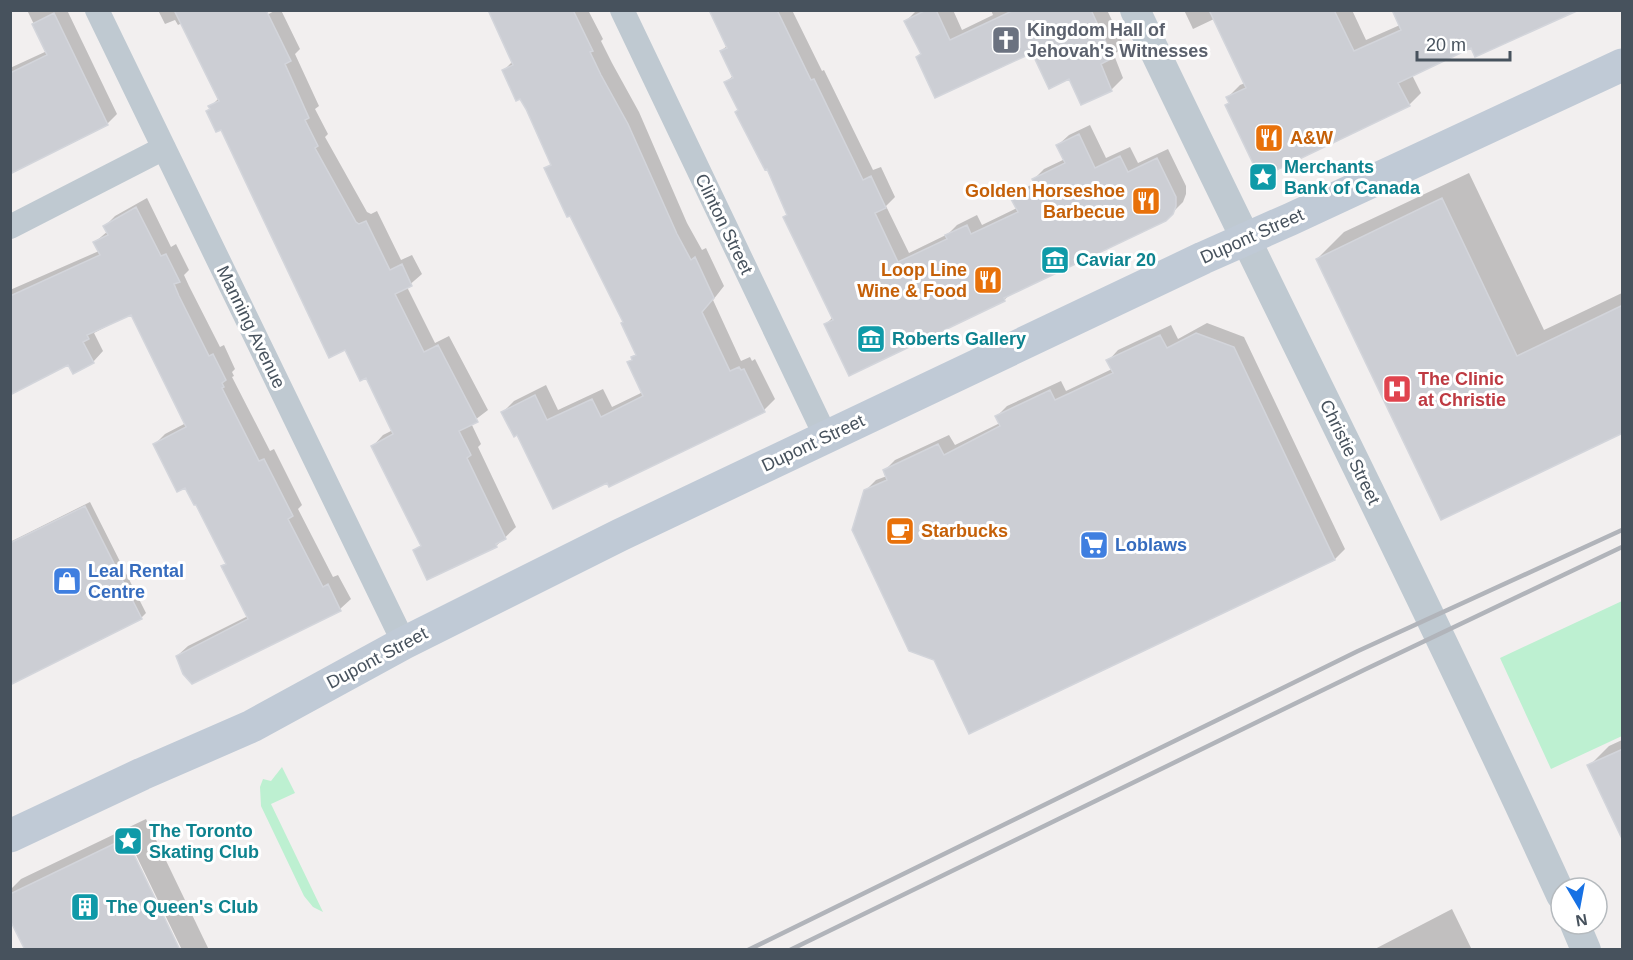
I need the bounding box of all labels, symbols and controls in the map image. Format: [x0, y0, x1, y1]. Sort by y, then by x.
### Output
place label: Kingdom Hall of Jehovah's Witnesses [1027, 20, 1208, 61]
church icon: Kingdom Hall of Jehovah's Witnesses [990, 24, 1022, 56]
scale bar [1417, 24, 1510, 62]
text: 20 m [1426, 35, 1466, 55]
restaurant icon: A&W [1253, 122, 1285, 154]
place label: A&W [1290, 128, 1333, 148]
place label: Merchants Bank of Canada [1284, 157, 1421, 198]
place icon: Merchants Bank of Canada [1247, 161, 1279, 193]
street label: Clinton Street [691, 171, 757, 277]
place label: Golden Horseshoe Barbecue [965, 181, 1125, 222]
restaurant icon: Golden Horseshoe Barbecue [1130, 185, 1162, 217]
street label: Dupont Street [1197, 204, 1307, 268]
museum icon: Caviar 20 [1039, 244, 1071, 276]
place label: Caviar 20 [1076, 250, 1156, 270]
place label: Loop Line Wine & Food [857, 260, 967, 301]
street label: Manning Avenue [213, 262, 289, 392]
restaurant icon: Loop Line Wine & Food [972, 264, 1004, 296]
museum icon: Roberts Gallery [855, 323, 887, 355]
place label: Roberts Gallery [892, 329, 1026, 349]
place label: The Clinic at Christie [1418, 369, 1506, 410]
hospital icon: The Clinic at Christie [1381, 373, 1413, 405]
street label: Christie Street [1316, 396, 1384, 508]
street label: Dupont Street [758, 410, 868, 476]
cafe icon: Starbucks [884, 515, 916, 547]
place label: Starbucks [921, 521, 1008, 541]
supermarket icon: Loblaws [1078, 529, 1110, 561]
place label: Loblaws [1115, 535, 1187, 555]
place label: Leal Rental Centre [88, 561, 184, 602]
shop icon: Leal Rental Centre [51, 565, 83, 597]
street label: Dupont Street [323, 623, 431, 693]
place label: The Toronto Skating Club [149, 821, 259, 862]
place icon: The Toronto Skating Club [112, 825, 144, 857]
north arrow [1549, 876, 1609, 936]
building icon: The Queen's Club [69, 891, 101, 923]
place label: The Queen's Club [106, 897, 258, 917]
text: N [1574, 911, 1589, 930]

